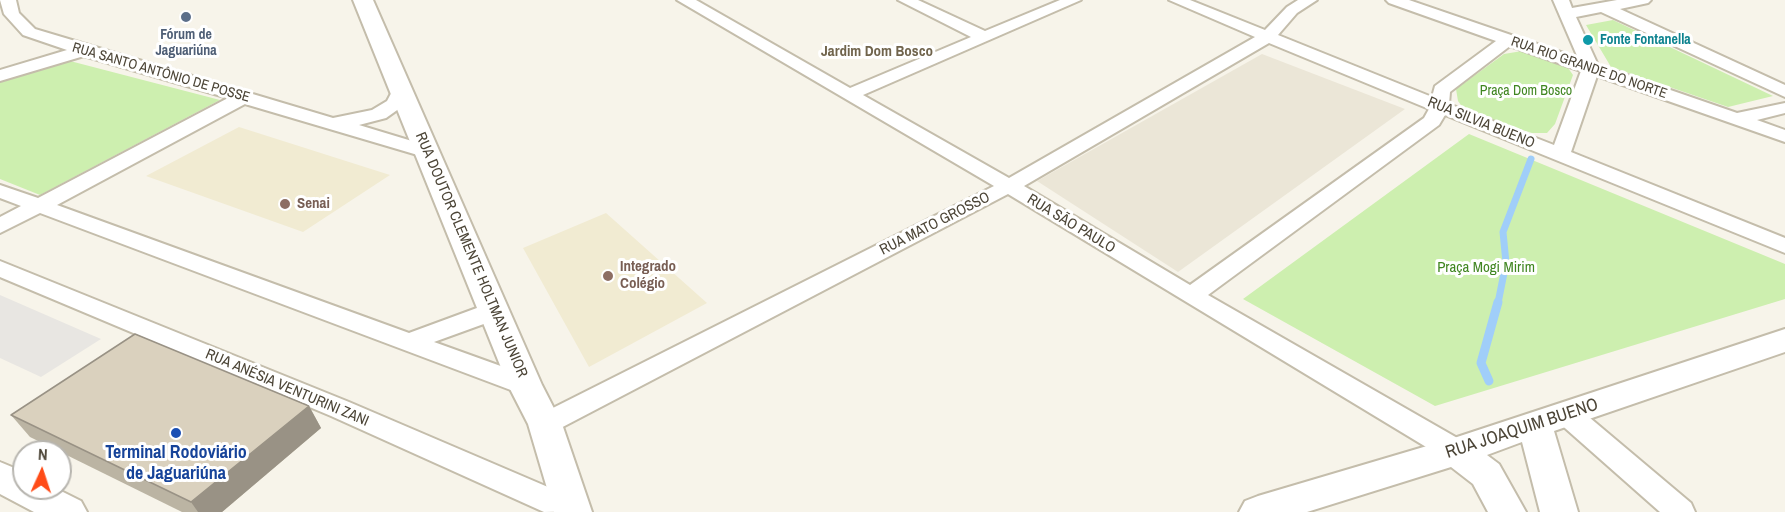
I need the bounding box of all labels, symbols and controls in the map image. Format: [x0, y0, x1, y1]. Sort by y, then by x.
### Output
marker: Fórum de Jaguariúna [179, 10, 193, 24]
place label: Fórum de Jaguariúna [155, 27, 217, 60]
place label: Fonte Fontanella [1600, 32, 1691, 48]
street label: RUA RIO GRANDE DO NORTE [1509, 33, 1669, 103]
marker: Fonte Fontanella [1581, 33, 1595, 47]
street label: RUA SANTO ANTÔNIO DE POSSE [70, 40, 252, 106]
district label: Jardim Dom Bosco [821, 43, 933, 61]
park label: Praça Dom Bosco [1480, 83, 1572, 99]
street label: RUA SILVIA BUENO [1425, 93, 1537, 153]
street label: RUA DOUTOR CLEMENTE HOLTMAN JUNIOR [411, 130, 531, 380]
street label: RUA MATO GROSSO [877, 188, 993, 260]
street label: RUA SÃO PAULO [1024, 191, 1118, 257]
place label: Senai [297, 195, 330, 213]
marker: Senai [278, 197, 292, 211]
place label: Integrado Colégio [620, 258, 676, 293]
park label: Praça Mogi Mirim [1437, 259, 1535, 277]
marker: Integrado Colégio [601, 269, 615, 283]
street label: RUA ANÉSIA VENTURINI ZANI [203, 345, 371, 431]
street label: RUA JOAQUIM BUENO [1443, 394, 1601, 464]
marker: Terminal Rodoviário de Jaguariúna [169, 426, 183, 440]
north arrow [12, 440, 72, 500]
place label: Terminal Rodoviário de Jaguariúna [105, 442, 247, 484]
text: N [38, 443, 48, 465]

